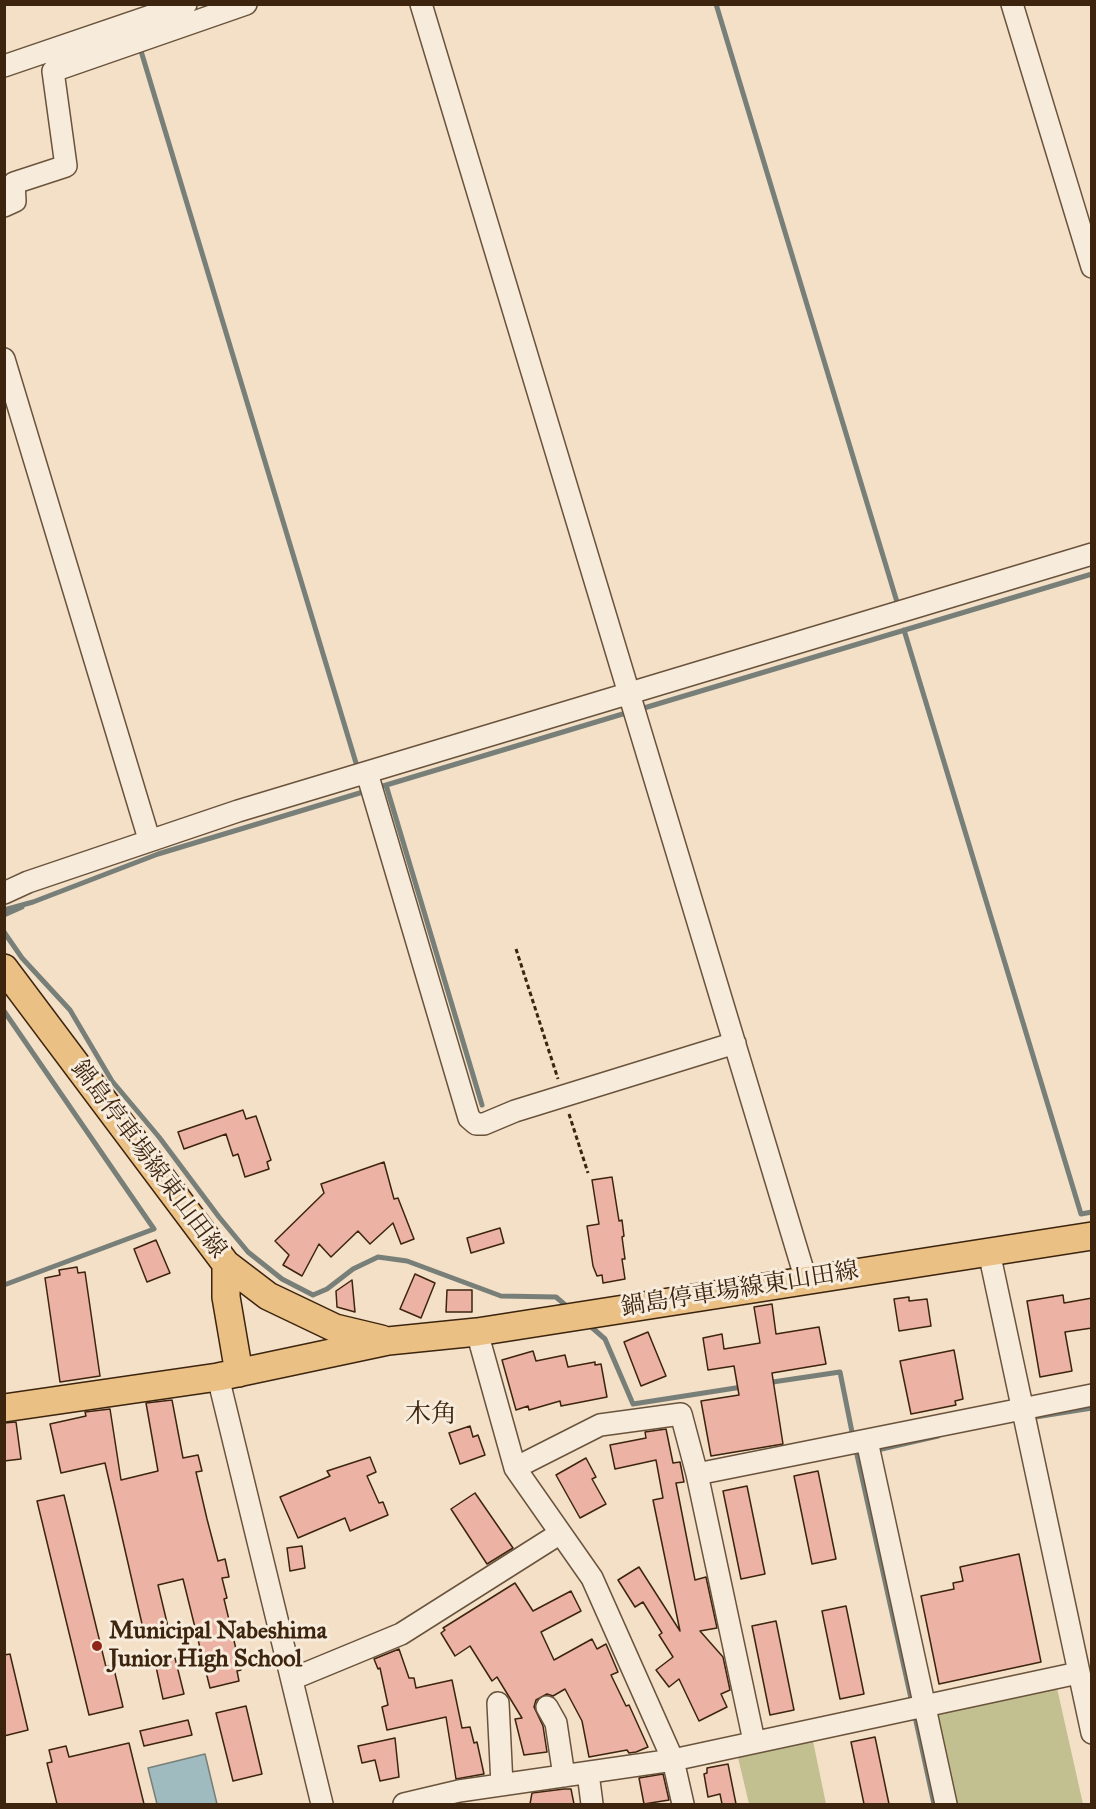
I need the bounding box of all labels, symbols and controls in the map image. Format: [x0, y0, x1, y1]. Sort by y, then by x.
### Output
street label: 鍋島停車場線東山田線 [64, 1055, 232, 1265]
street label: 鍋島停車場線東山田線 [619, 1257, 861, 1323]
district label: 木角 [405, 1400, 457, 1432]
place label: Municipal Nabeshima Junior High School [109, 1618, 327, 1674]
marker: Municipal Nabeshima Junior High School [90, 1639, 104, 1653]

